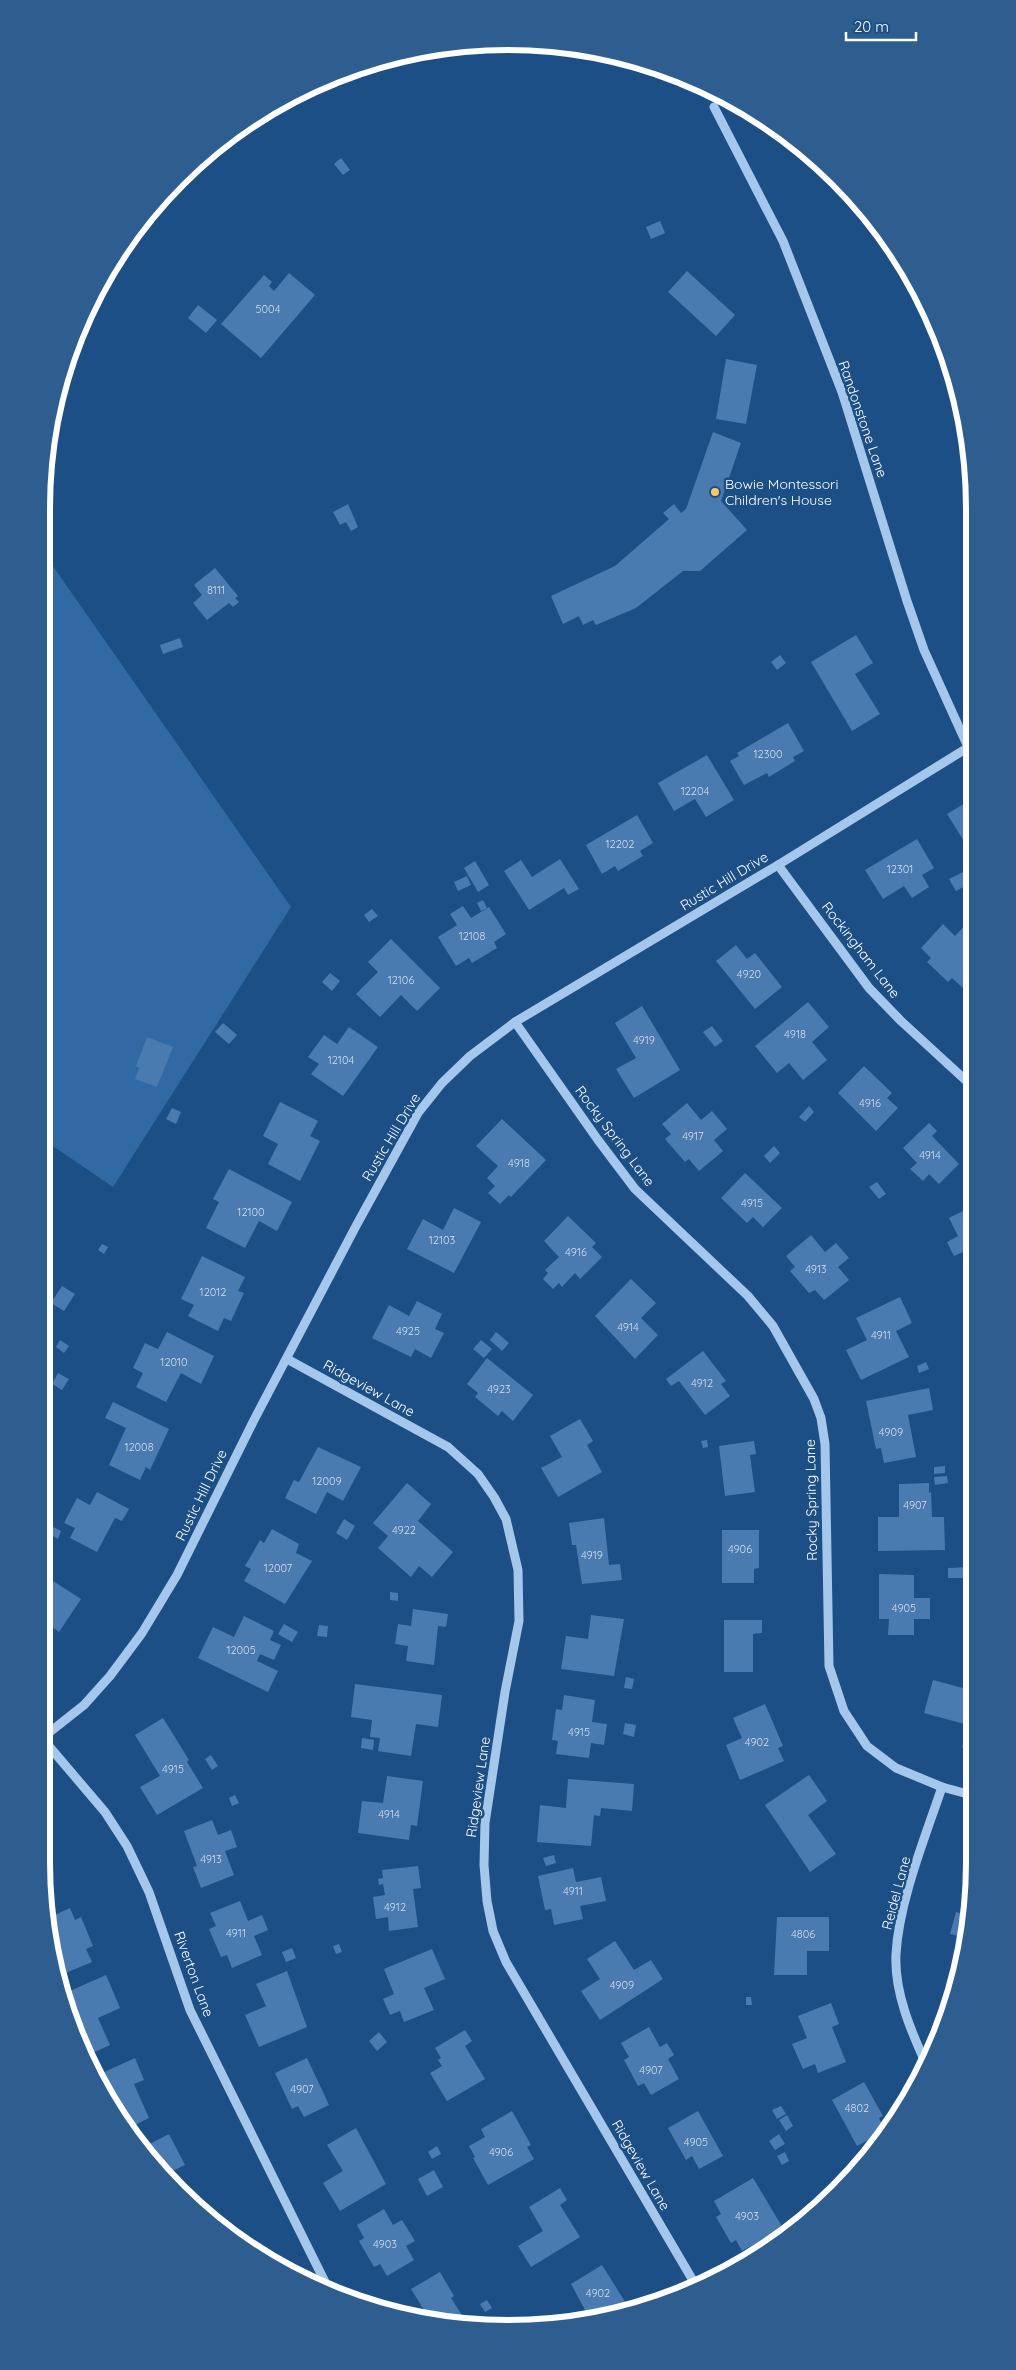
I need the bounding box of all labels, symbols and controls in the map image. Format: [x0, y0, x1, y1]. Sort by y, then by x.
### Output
scale bar [846, 10, 916, 42]
text: 20 m [854, 17, 889, 36]
house number: 5004 [256, 302, 281, 316]
street label: Randonstone Lane [835, 358, 891, 480]
place label: Bowie Montessori Children's House [725, 475, 839, 509]
marker: Bowie Montessori Children's House [709, 486, 721, 498]
house number: 8111 [207, 583, 225, 597]
house number: 12300 [753, 747, 783, 761]
house number: 12204 [681, 784, 709, 798]
house number: 12202 [606, 837, 634, 851]
street label: Rustic Hill Drive [677, 848, 771, 914]
house number: 12301 [887, 862, 913, 876]
street label: Rockingham Lane [818, 898, 904, 1002]
house number: 12108 [459, 929, 485, 943]
house number: 4920 [737, 967, 761, 981]
house number: 12106 [388, 973, 414, 987]
house number: 4918 [784, 1027, 806, 1041]
house number: 4919 [633, 1033, 655, 1047]
house number: 12104 [328, 1053, 354, 1067]
street label: Rocky Spring Lane [571, 1082, 659, 1190]
street label: Rustic Hill Drive [358, 1090, 424, 1184]
house number: 4916 [859, 1096, 881, 1110]
house number: 4917 [682, 1129, 704, 1143]
house number: 4914 [919, 1148, 941, 1162]
house number: 4918 [508, 1156, 530, 1170]
house number: 4915 [741, 1196, 763, 1210]
house number: 12100 [237, 1205, 265, 1219]
house number: 12103 [429, 1233, 456, 1247]
house number: 4916 [565, 1245, 587, 1259]
house number: 4913 [805, 1262, 827, 1276]
house number: 12012 [200, 1285, 226, 1299]
house number: 4914 [617, 1320, 639, 1334]
house number: 4925 [396, 1324, 420, 1338]
house number: 4911 [871, 1328, 891, 1342]
house number: 12010 [160, 1355, 188, 1369]
street label: Ridgeview Lane [320, 1355, 418, 1421]
house number: 4912 [691, 1376, 713, 1390]
house number: 4923 [487, 1382, 511, 1396]
house number: 4909 [879, 1425, 903, 1439]
street label: Rocky Spring Lane [801, 1439, 821, 1561]
house number: 12008 [124, 1440, 154, 1454]
street label: Rustic Hill Drive [171, 1446, 231, 1544]
house number: 12009 [312, 1474, 342, 1488]
house number: 4907 [903, 1498, 927, 1512]
house number: 4922 [392, 1523, 416, 1537]
house number: 4906 [728, 1542, 752, 1556]
house number: 4919 [581, 1548, 603, 1562]
house number: 12007 [264, 1561, 293, 1575]
house number: 4905 [892, 1601, 916, 1615]
house number: 12005 [226, 1643, 256, 1657]
house number: 4915 [568, 1725, 590, 1739]
street label: Ridgeview Lane [462, 1735, 494, 1839]
house number: 4902 [745, 1735, 769, 1749]
house number: 4915 [162, 1762, 184, 1776]
house number: 4914 [378, 1807, 400, 1821]
house number: 4913 [200, 1852, 222, 1866]
street label: Reidel Lane [878, 1854, 914, 1932]
house number: 4911 [563, 1884, 583, 1898]
house number: 4912 [384, 1900, 406, 1914]
house number: 4911 [226, 1926, 246, 1940]
house number: 4806 [791, 1927, 815, 1941]
street label: Riverton Lane [170, 1929, 218, 2019]
house number: 4909 [610, 1978, 634, 1992]
house number: 4907 [639, 2063, 663, 2077]
house number: 4907 [290, 2082, 314, 2096]
house number: 4802 [845, 2101, 869, 2115]
street label: Ridgeview Lane [608, 2116, 674, 2214]
house number: 4905 [684, 2135, 708, 2149]
house number: 4906 [489, 2145, 513, 2159]
house number: 4903 [735, 2209, 759, 2223]
house number: 4903 [373, 2237, 397, 2251]
house number: 4902 [586, 2286, 610, 2300]

